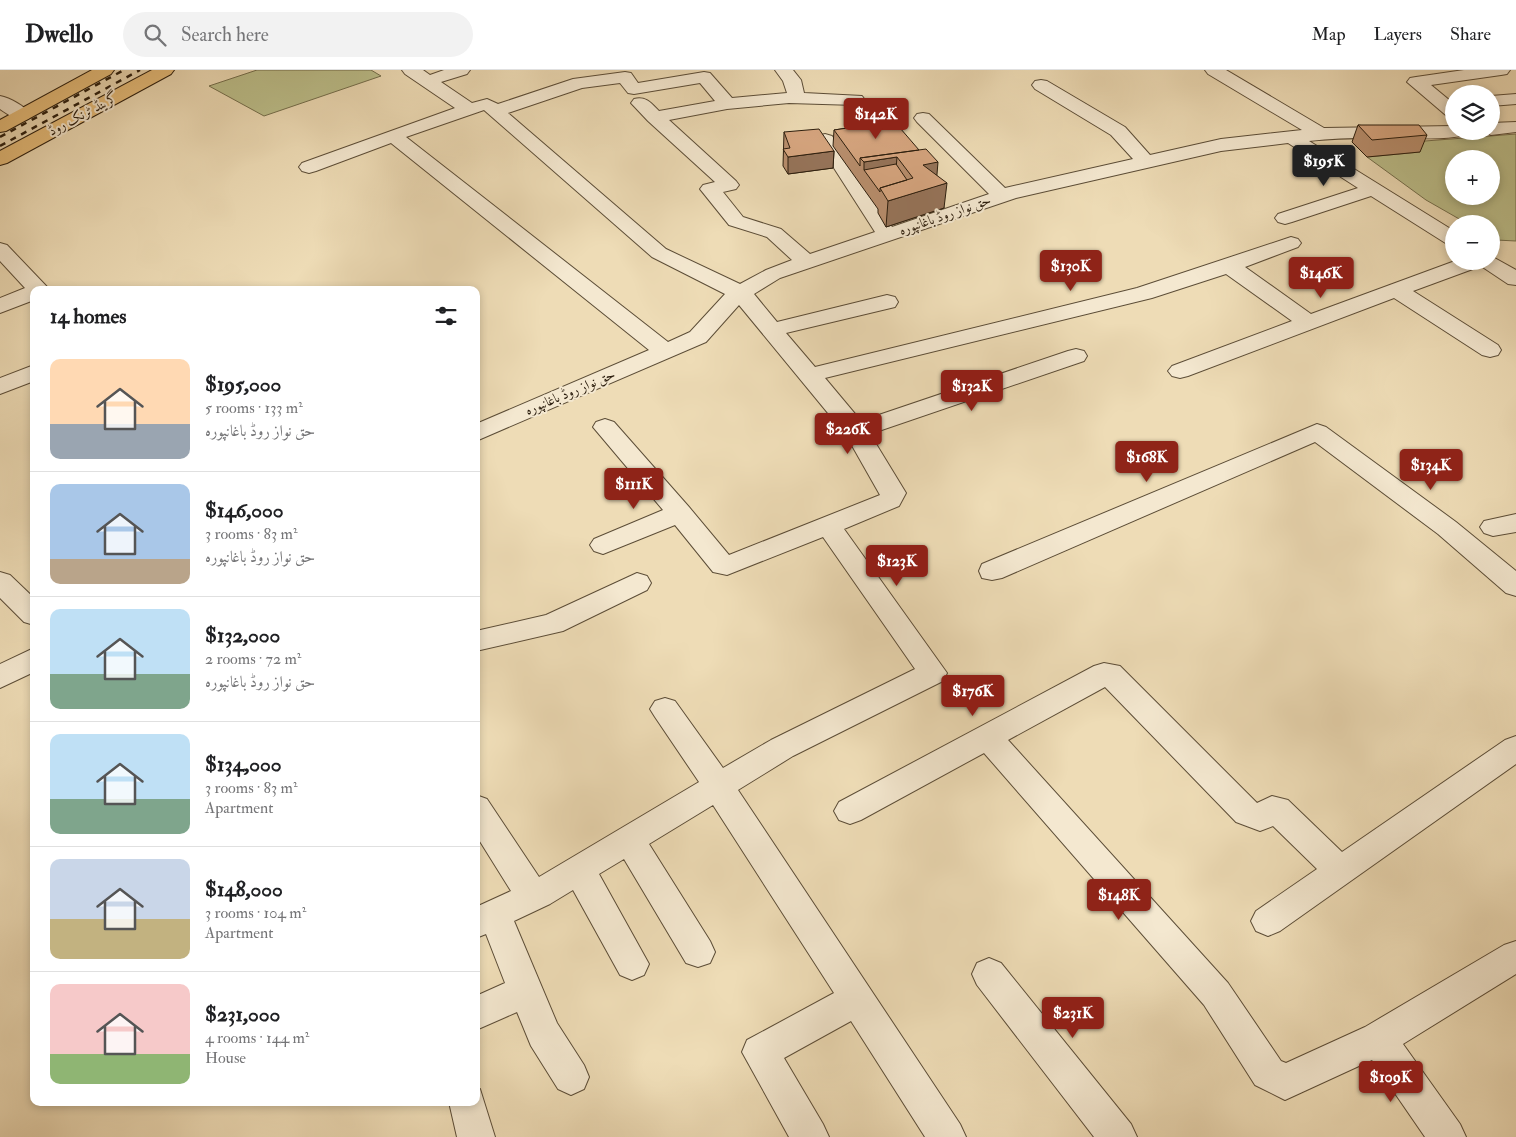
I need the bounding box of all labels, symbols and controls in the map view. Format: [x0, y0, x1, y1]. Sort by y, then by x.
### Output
search box [123, 12, 473, 57]
text: Dwello [25, 19, 93, 50]
icon: search [141, 21, 169, 49]
text: Search here [181, 23, 269, 47]
text: Map [1312, 23, 1346, 46]
text: Layers [1374, 23, 1422, 46]
text: Share [1450, 23, 1491, 46]
map controls [1445, 85, 1500, 270]
button: layers [1445, 85, 1500, 140]
street label: گرینڈ ٹرنک روڈ [45, 88, 121, 139]
pin: $142K [841, 98, 911, 140]
text: $142K [855, 104, 897, 124]
pin: $195K [1289, 144, 1359, 187]
button: + [1445, 150, 1500, 205]
text: $195K [1303, 151, 1345, 171]
street label: حق نواز روڈ باغانپورہ [897, 191, 994, 240]
button: − [1445, 215, 1500, 270]
pin: $130K [1036, 250, 1106, 292]
text: $130K [1051, 256, 1091, 276]
pin: $146K [1286, 256, 1356, 299]
text: $146K [1300, 263, 1342, 283]
icon: filters [432, 302, 460, 330]
text: 14 homes [50, 303, 127, 330]
street label: حق نواز روڈ باغانپورہ [522, 365, 618, 420]
pin: $132K [937, 370, 1007, 412]
text: $195,000 [205, 371, 281, 398]
text: $132K [952, 376, 992, 396]
icon: home [90, 379, 150, 439]
text: 5 rooms · 133 m² [205, 398, 303, 418]
pin: $226K [813, 412, 883, 455]
text: $226K [826, 419, 870, 439]
text: حق نواز روڈ باغانپورہ [205, 421, 315, 441]
pin: $168K [1112, 440, 1182, 483]
text: $168K [1126, 447, 1168, 467]
pin: $134K [1396, 448, 1466, 491]
text: $134K [1411, 455, 1451, 475]
pin: $111K [599, 468, 669, 510]
text: $111K [615, 474, 653, 494]
text: $146,000 [205, 497, 284, 524]
icon: home [90, 504, 150, 564]
text: 3 rooms · 83 m² [205, 524, 298, 544]
pin: $123K [862, 544, 932, 587]
text: حق نواز روڈ باغانپورہ [205, 547, 315, 567]
text: $123K [877, 551, 917, 571]
text: $132,000 [205, 622, 280, 649]
icon: home [90, 629, 150, 689]
text: 2 rooms · 72 m² [205, 649, 301, 669]
text: حق نواز روڈ باغانپورہ [205, 672, 315, 692]
pin: $176K [938, 674, 1008, 717]
text: $176K [952, 681, 994, 701]
text: $134,000 [205, 751, 281, 778]
icon: home [90, 754, 150, 814]
text: 3 rooms · 83 m² [205, 778, 298, 798]
text: Apartment [205, 798, 273, 818]
text: $148,000 [205, 876, 283, 903]
pin: $148K [1084, 878, 1154, 921]
icon: home [90, 879, 150, 939]
text: $148K [1098, 885, 1140, 905]
text: 3 rooms · 104 m² [205, 903, 306, 923]
text: Apartment [205, 923, 273, 943]
pin: $231K [1038, 996, 1108, 1039]
text: $231,000 [205, 1001, 280, 1028]
text: $231K [1053, 1003, 1093, 1023]
icon: home [90, 1004, 150, 1064]
text: 4 rooms · 144 m² [205, 1028, 309, 1048]
text: House [205, 1048, 246, 1068]
pin: $109K [1356, 1060, 1426, 1103]
text: $109K [1370, 1067, 1412, 1087]

